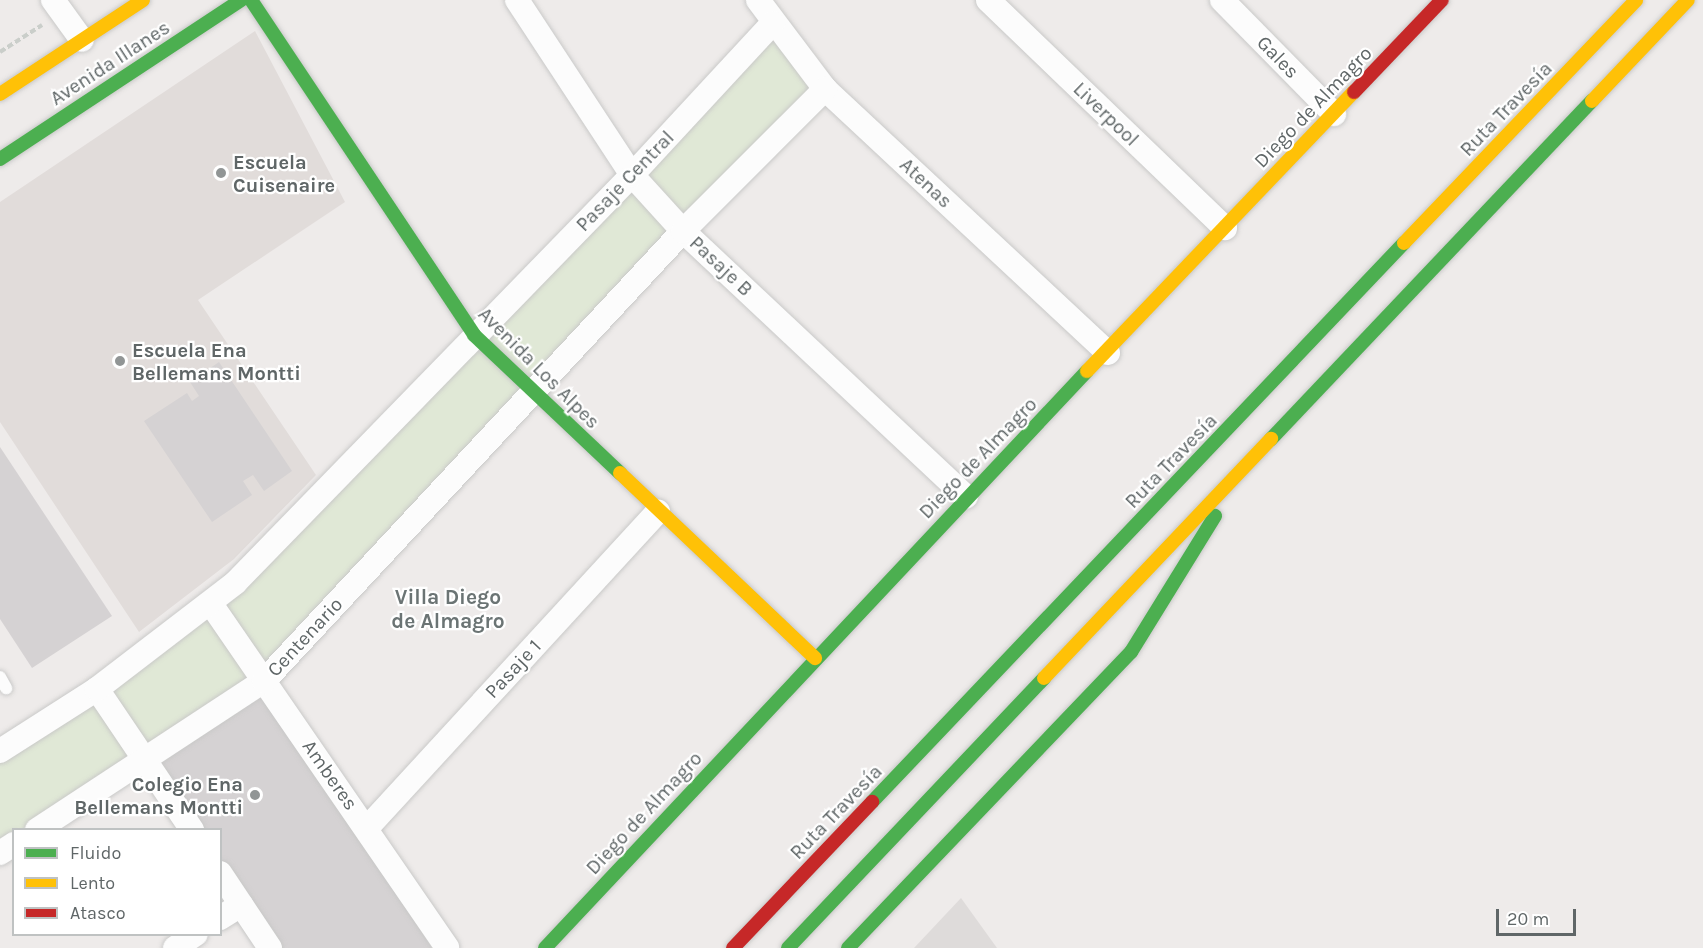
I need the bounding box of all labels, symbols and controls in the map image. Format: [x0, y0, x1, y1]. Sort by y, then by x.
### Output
street label: Avenida Illanes [46, 15, 174, 111]
street label: Gales [1252, 31, 1304, 83]
street label: Diego de Almagro [1249, 41, 1377, 173]
street label: Ruta Travesía [1455, 57, 1557, 161]
street label: Liverpool [1068, 77, 1144, 151]
street label: Pasaje Central [571, 126, 679, 236]
place label: Escuela Cuisenaire [233, 150, 335, 197]
street label: Atenas [895, 153, 957, 213]
marker: Escuela Cuisenaire [214, 166, 228, 180]
street label: Pasaje B [685, 231, 757, 301]
street label: Avenida Los Alpes [473, 302, 605, 434]
place label: Escuela Ena Bellemans Montti [132, 338, 301, 385]
marker: Escuela Ena Bellemans Montti [113, 354, 127, 368]
street label: Diego de Almagro [914, 392, 1042, 524]
street label: Ruta Travesía [1120, 409, 1222, 513]
district label: Villa Diego de Almagro [391, 584, 505, 634]
street label: Centenario [262, 592, 348, 682]
street label: Pasaje 1 [480, 635, 546, 703]
street label: Amberes [297, 735, 363, 815]
street label: Diego de Almagro [581, 746, 707, 880]
street label: Ruta Travesía [785, 760, 887, 864]
place label: Colegio Ena Bellemans Montti [74, 772, 243, 819]
marker: Colegio Ena Bellemans Montti [248, 788, 262, 802]
legend [12, 828, 222, 936]
text: Fluido [70, 842, 121, 864]
text: Lento [70, 872, 115, 894]
scale bar [1499, 897, 1578, 935]
text: Atasco [70, 902, 126, 924]
text: 20 m [1507, 908, 1549, 930]

